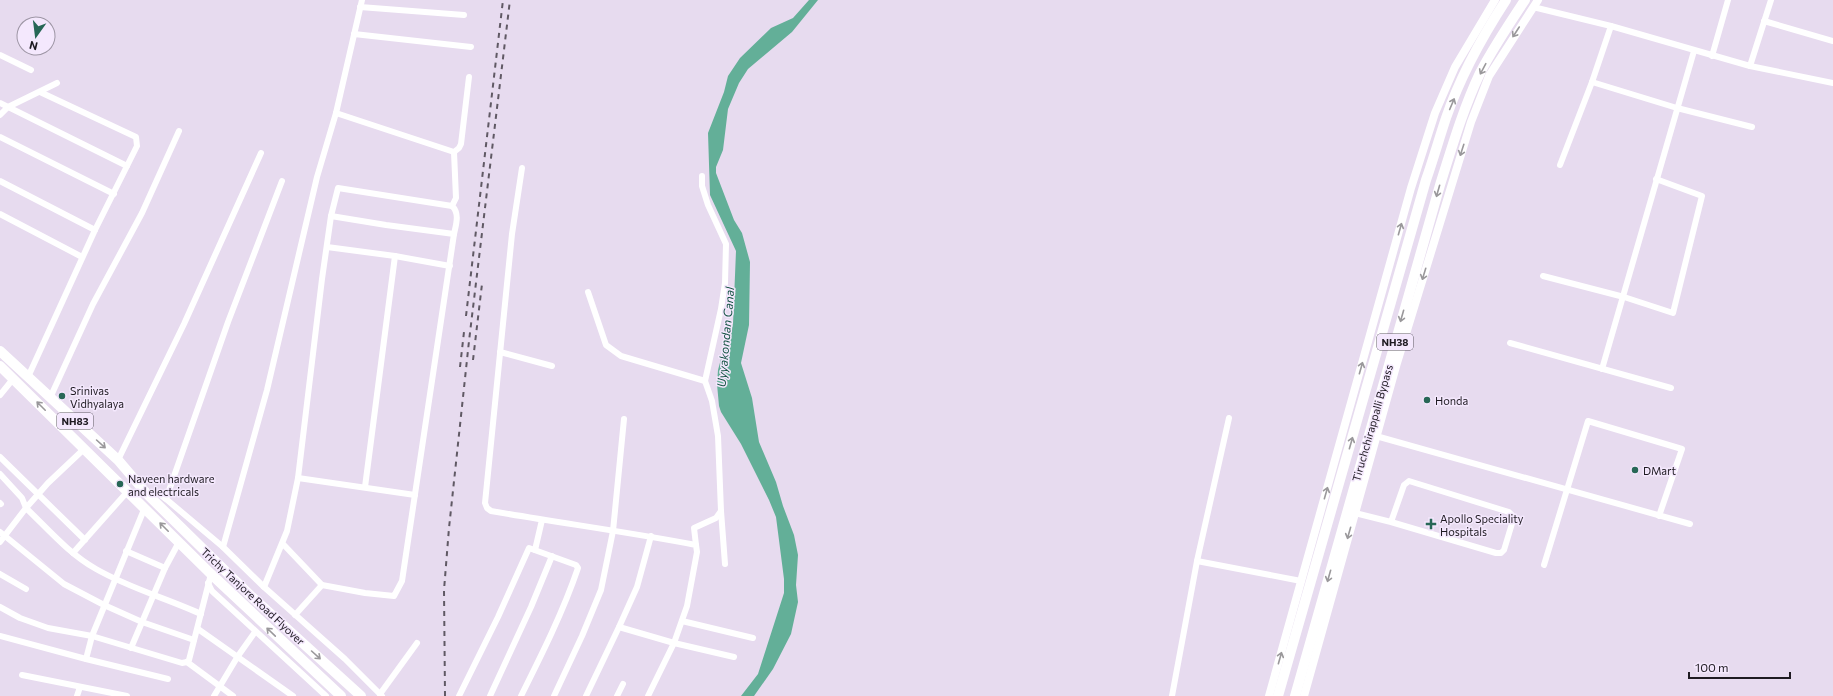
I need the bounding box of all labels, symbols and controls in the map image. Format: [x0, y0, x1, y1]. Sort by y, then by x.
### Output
north arrow [16, 16, 56, 56]
one-way arrow [1512, 26, 1520, 37]
text: N [28, 39, 39, 53]
one-way arrow [1478, 63, 1486, 75]
one-way arrow [1449, 98, 1456, 110]
one-way arrow [1458, 143, 1465, 156]
one-way arrow [1434, 184, 1441, 197]
one-way arrow [1396, 223, 1404, 236]
one-way arrow [1420, 267, 1427, 280]
water label: Uyyakondan Canal [714, 285, 736, 388]
one-way arrow [1398, 309, 1406, 322]
road number: NH38 [1377, 334, 1413, 350]
one-way arrow [1358, 361, 1365, 374]
street label: Tiruchchirappalli Bypass [1349, 363, 1395, 483]
place label: Srinivas Vidhyalaya [70, 384, 124, 410]
marker: Srinivas Vidhyalaya [57, 391, 67, 401]
place label: Honda [1435, 394, 1468, 407]
marker: Honda [1422, 395, 1432, 405]
one-way arrow [36, 401, 46, 411]
road number: NH83 [57, 413, 93, 429]
one-way arrow [1348, 437, 1355, 450]
one-way arrow [96, 439, 106, 449]
place label: DMart [1643, 464, 1676, 477]
marker: DMart [1630, 465, 1640, 475]
place label: Naveen hardware and electricals [128, 472, 215, 498]
marker: Naveen hardware and electricals [115, 479, 125, 489]
one-way arrow [1323, 486, 1330, 499]
place label: Apollo Speciality Hospitals [1440, 512, 1524, 538]
marker: Apollo Speciality Hospitals [1425, 518, 1437, 530]
one-way arrow [159, 522, 169, 532]
one-way arrow [1345, 527, 1352, 540]
street label: Trichy Tanjore Road Flyover [199, 545, 308, 648]
one-way arrow [1325, 569, 1332, 582]
one-way arrow [266, 627, 277, 636]
one-way arrow [310, 650, 321, 659]
one-way arrow [1277, 652, 1284, 665]
scale bar [1689, 654, 1790, 680]
text: 100 m [1695, 660, 1729, 674]

